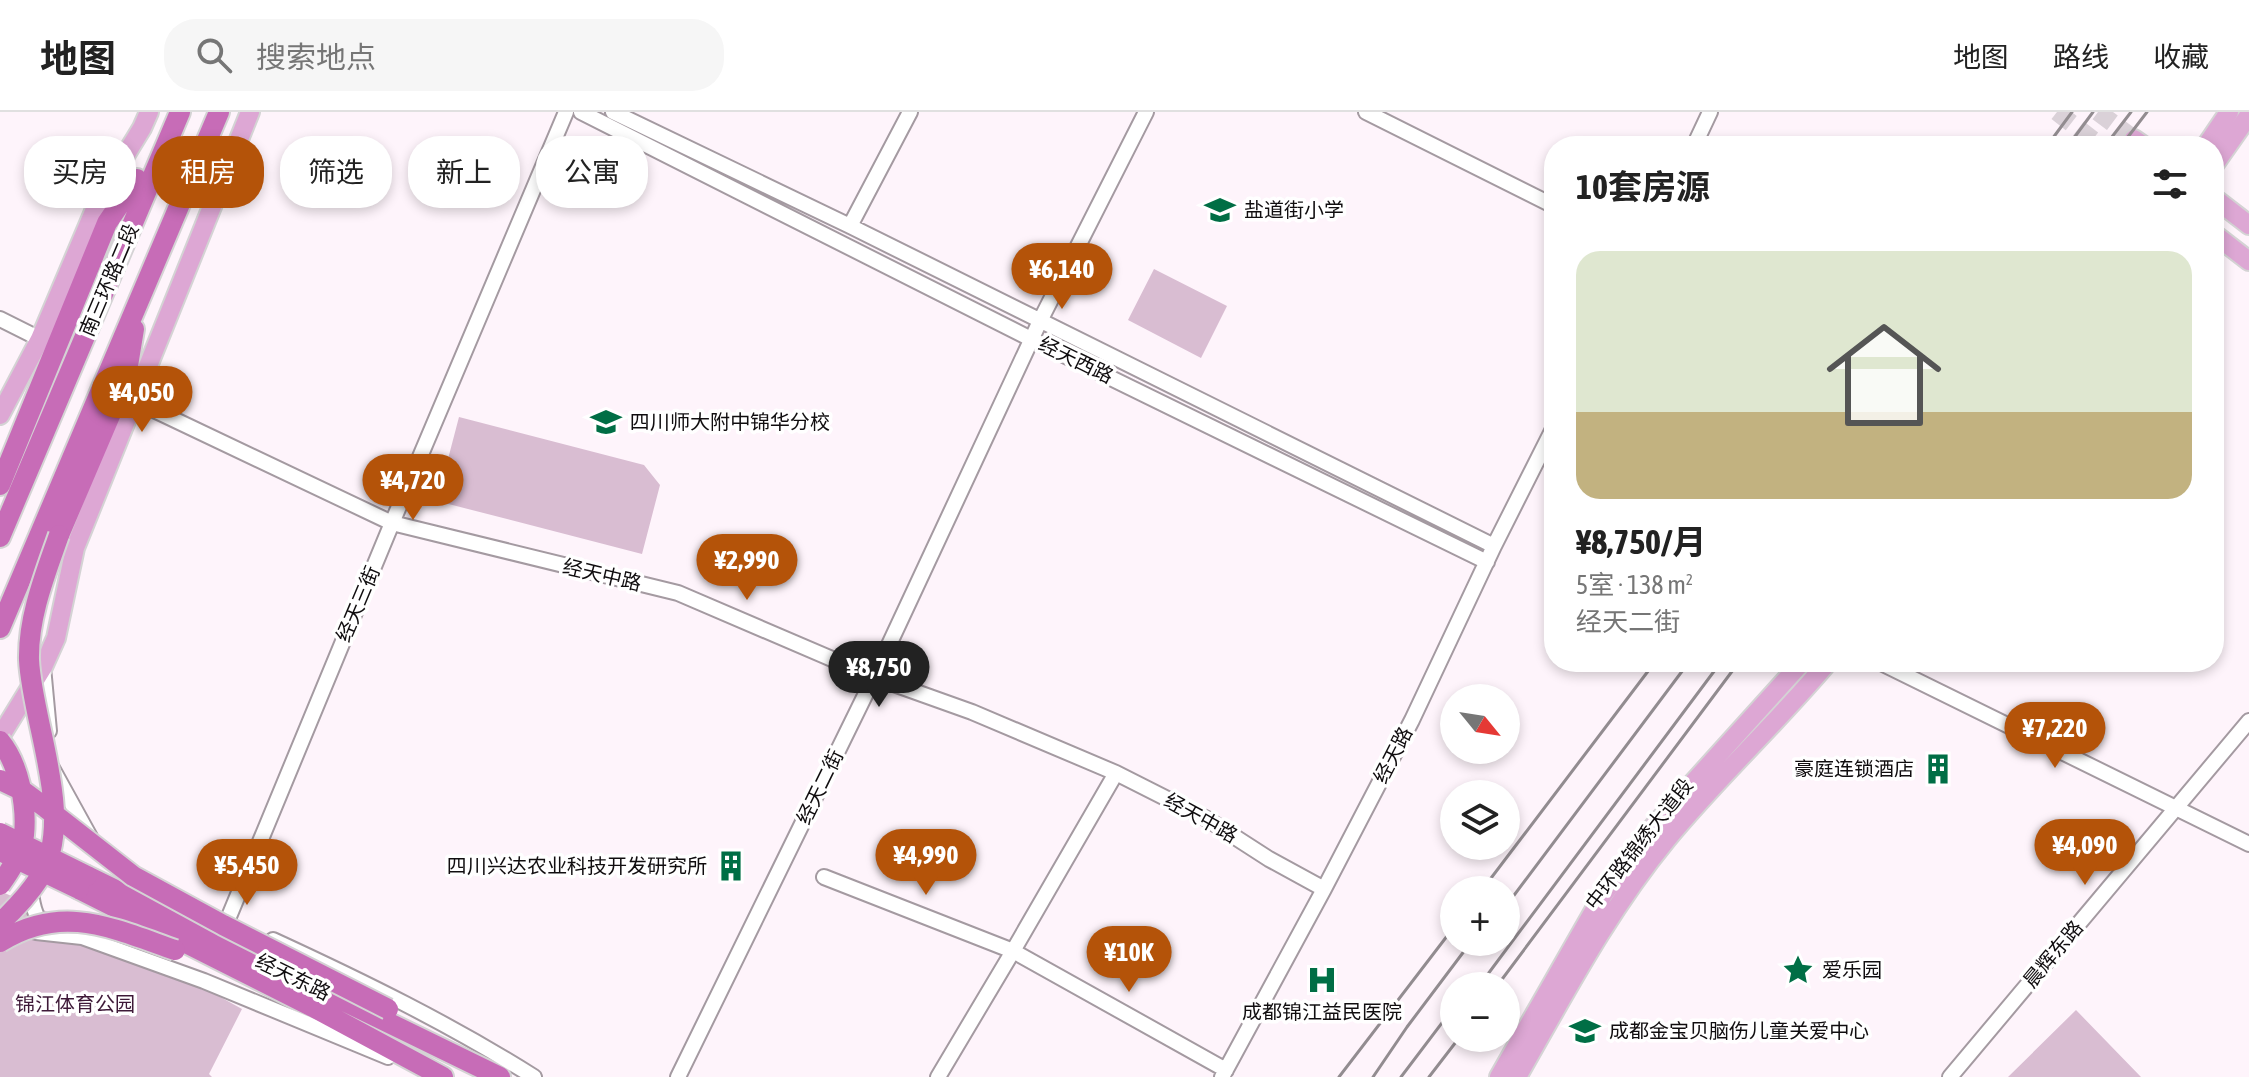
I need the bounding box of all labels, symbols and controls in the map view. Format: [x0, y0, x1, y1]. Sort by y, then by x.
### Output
search box [164, 19, 724, 91]
icon: search [192, 33, 236, 77]
text: 地图 [40, 37, 116, 80]
text: 搜索地点 [256, 40, 376, 74]
text: 地图 [1953, 41, 2009, 73]
text: 路线 [2053, 41, 2109, 73]
text: 收藏 [2153, 41, 2209, 73]
chip: 买房 [24, 136, 136, 208]
chip: 租房 [152, 136, 264, 208]
chip: 筛选 [280, 136, 392, 208]
chip: 新上 [408, 136, 520, 208]
chip: 公寓 [536, 136, 648, 208]
icon: filters [2148, 162, 2192, 206]
text: 10套房源 [1576, 167, 1710, 206]
school or university icon: 盐道街小学 [1203, 193, 1237, 227]
place label: 盐道街小学 [1244, 198, 1344, 221]
street label: 南三环路二段 [75, 220, 143, 340]
pin: ¥6,140 [997, 243, 1127, 311]
text: ¥6,140 [1029, 254, 1095, 284]
icon: home [1812, 303, 1956, 447]
street label: 经天西路 [1035, 332, 1117, 387]
pin: ¥4,050 [77, 366, 207, 434]
text: ¥4,050 [109, 377, 175, 407]
school or university icon: 四川师大附中锦华分校 [589, 405, 623, 439]
place label: 四川师大附中锦华分校 [630, 410, 830, 433]
pin: ¥4,720 [348, 454, 478, 522]
text: ¥4,720 [380, 465, 446, 495]
text: ¥8,750/月 [1576, 522, 1707, 561]
pin: ¥2,990 [682, 534, 812, 602]
text: ¥2,990 [714, 545, 780, 575]
street label: 经天中路 [561, 554, 644, 595]
street label: 经天三街 [331, 562, 384, 645]
text: 5室 · 138 m² [1576, 570, 1693, 600]
text: 经天二街 [1576, 607, 1680, 637]
pin: ¥8,750 [814, 641, 944, 709]
text: ¥8,750 [846, 652, 912, 682]
north arrow [1440, 684, 1520, 764]
map controls [1440, 684, 1520, 1052]
pin: ¥7,220 [1990, 702, 2120, 770]
text: ¥7,220 [2022, 713, 2088, 743]
street label: 经天路 [1369, 723, 1416, 787]
street label: 经天二街 [792, 746, 847, 828]
building icon: 豪庭连锁酒店 [1921, 752, 1955, 786]
place label: 豪庭连锁酒店 [1794, 757, 1914, 780]
street label: 中环路锦绣大道段 [1580, 774, 1697, 914]
button: layers [1440, 780, 1520, 860]
street label: 经天中路 [1161, 788, 1242, 847]
pin: ¥4,090 [2020, 819, 2150, 887]
pin: ¥4,990 [861, 829, 991, 897]
text: ¥4,090 [2052, 830, 2118, 860]
pin: ¥5,450 [182, 839, 312, 907]
text: ¥4,990 [893, 840, 959, 870]
building icon: 四川兴达农业科技开发研究所 [714, 849, 748, 883]
text: ¥5,450 [214, 850, 280, 880]
place label: 四川兴达农业科技开发研究所 [447, 854, 707, 877]
button: + [1440, 876, 1520, 956]
street label: 晨辉东路 [2018, 916, 2087, 992]
pin: ¥10K [1082, 926, 1176, 994]
text: ¥10K [1105, 937, 1153, 967]
street label: 经天东路 [252, 949, 334, 1004]
place icon: 爱乐园 [1781, 953, 1815, 987]
place label: 爱乐园 [1822, 958, 1882, 981]
hospital icon: 成都锦江益民医院 [1305, 963, 1339, 997]
button: − [1440, 972, 1520, 1052]
park label: 锦江体育公园 [15, 992, 135, 1015]
place label: 成都锦江益民医院 [1242, 1000, 1402, 1023]
school or university icon: 成都金宝贝脑伤儿童关爱中心 [1568, 1014, 1602, 1048]
place label: 成都金宝贝脑伤儿童关爱中心 [1609, 1019, 1869, 1042]

